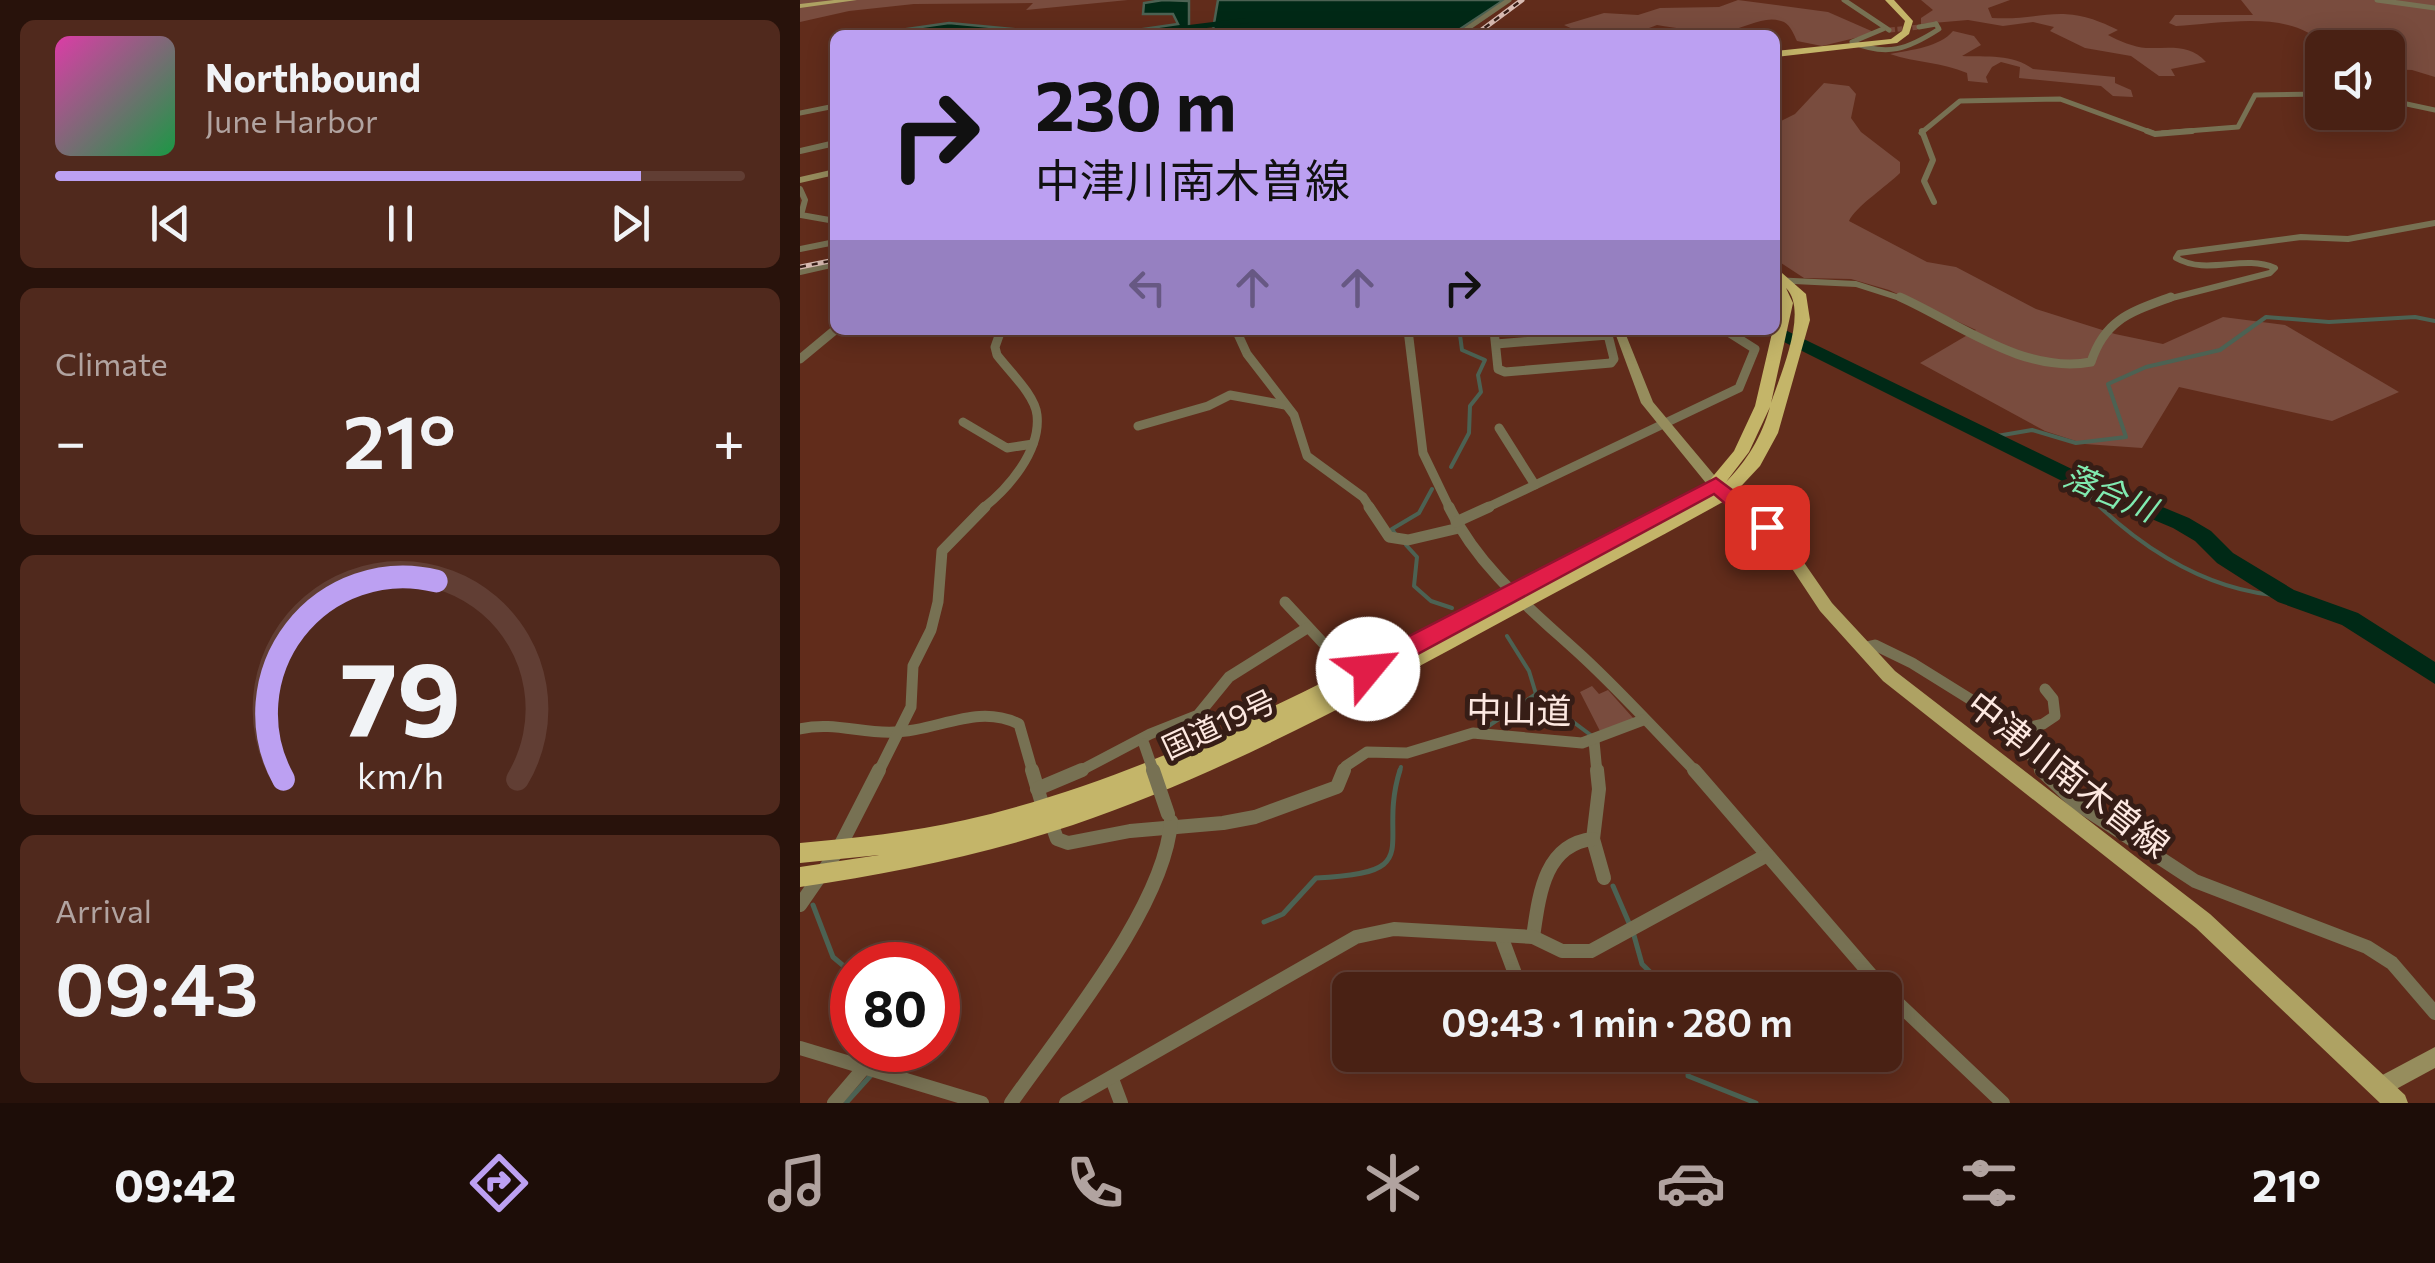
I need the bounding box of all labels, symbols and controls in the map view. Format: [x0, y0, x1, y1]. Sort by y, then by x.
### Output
map controls [2305, 30, 2405, 130]
button: sound [2305, 30, 2405, 130]
text: Northbound [205, 53, 421, 100]
text: 230 m [1035, 60, 1237, 145]
icon: right [870, 70, 1000, 200]
text: June Harbor [205, 100, 378, 140]
text: 中津川南木曽線 [1035, 151, 1350, 206]
icon: previous [143, 196, 198, 251]
icon: pause [373, 196, 428, 251]
icon: next [603, 196, 658, 251]
icon: left [1120, 260, 1175, 315]
icon: ahead [1225, 260, 1280, 315]
icon: ahead [1330, 260, 1385, 315]
icon: right [1435, 260, 1490, 315]
text: Climate [55, 343, 168, 383]
text: 21° [343, 393, 456, 484]
text: − [55, 406, 86, 473]
text: + [713, 406, 745, 473]
water label: 落合川 [2059, 454, 2166, 529]
pin [1725, 485, 1810, 570]
icon: arrive [1740, 500, 1795, 555]
position arrow [1316, 617, 1420, 721]
text: 79 [340, 631, 460, 758]
street label: 国道19号 [1155, 680, 1281, 765]
street label: 中津川南木曽線 [1960, 681, 2179, 865]
street label: 中山道 [1466, 686, 1572, 731]
text: km/h [357, 753, 443, 796]
text: Arrival [55, 890, 152, 930]
text: 09:43 [55, 940, 259, 1031]
speed limit sign: 80 [830, 942, 960, 1072]
text: 09:43 · 1 min · 280 m [1441, 998, 1793, 1045]
icon: directions [464, 1148, 534, 1218]
icon: music [762, 1148, 832, 1218]
icon: phone [1060, 1148, 1130, 1218]
icon: climate [1358, 1148, 1428, 1218]
icon: car [1656, 1148, 1726, 1218]
icon: filters [1954, 1148, 2024, 1218]
text: 09:42 [114, 1156, 236, 1211]
text: 21° [2252, 1156, 2321, 1211]

